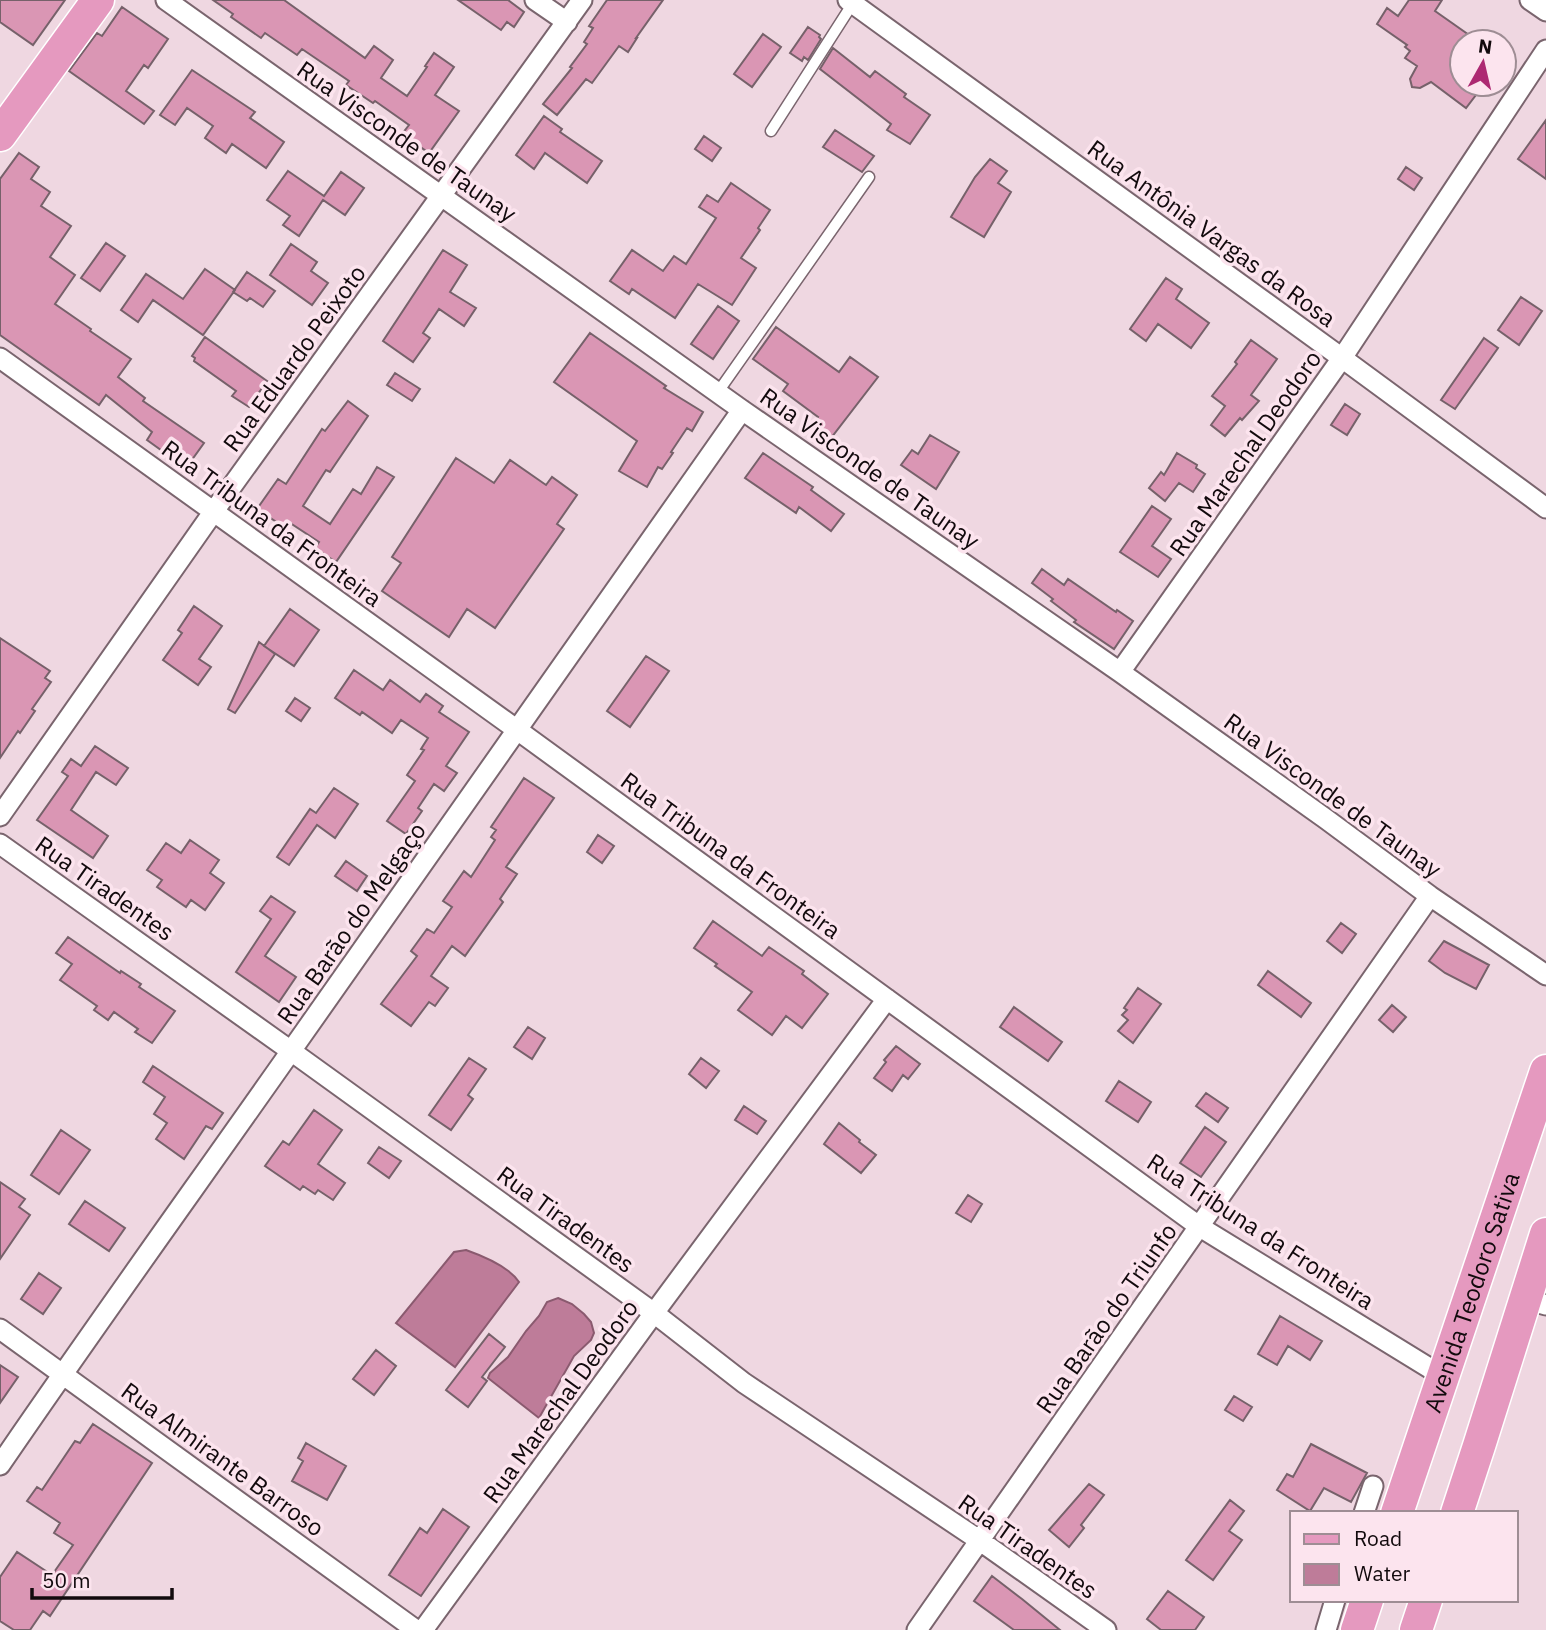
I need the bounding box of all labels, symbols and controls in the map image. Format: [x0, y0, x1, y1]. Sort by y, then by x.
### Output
north arrow [1448, 28, 1518, 98]
text: N [1477, 33, 1494, 59]
street label: Rua Visconde de Taunay [291, 53, 523, 229]
street label: Rua Antônia Vargas da Rosa [1081, 132, 1343, 334]
street label: Rua Eduardo Peixoto [215, 258, 373, 458]
street label: Rua Marechal Deodoro [1162, 344, 1328, 562]
street label: Rua Visconde de Taunay [754, 380, 986, 556]
street label: Rua Tribuna da Fronteira [156, 432, 389, 614]
street label: Rua Visconde de Taunay [1218, 705, 1448, 885]
street label: Rua Tribuna da Fronteira [615, 764, 848, 946]
street label: Rua Barão do Melgaço [269, 816, 433, 1030]
street label: Rua Tiradentes [29, 828, 181, 948]
street label: Rua Tribuna da Fronteira [1141, 1145, 1381, 1317]
street label: Rua Tiradentes [491, 1158, 641, 1280]
street label: Avenida Teodoro Sativa [1416, 1168, 1527, 1416]
street label: Rua Barão do Triunfo [1028, 1216, 1184, 1420]
street label: Rua Marechal Deodoro [475, 1293, 645, 1509]
street label: Rua Almirante Barroso [115, 1375, 331, 1543]
street label: Rua Tiradentes [952, 1486, 1104, 1606]
legend [1290, 1511, 1518, 1602]
text: Road [1354, 1524, 1402, 1552]
scale bar [32, 1556, 172, 1600]
text: Water [1354, 1559, 1411, 1587]
text: 50 m [42, 1566, 91, 1594]

